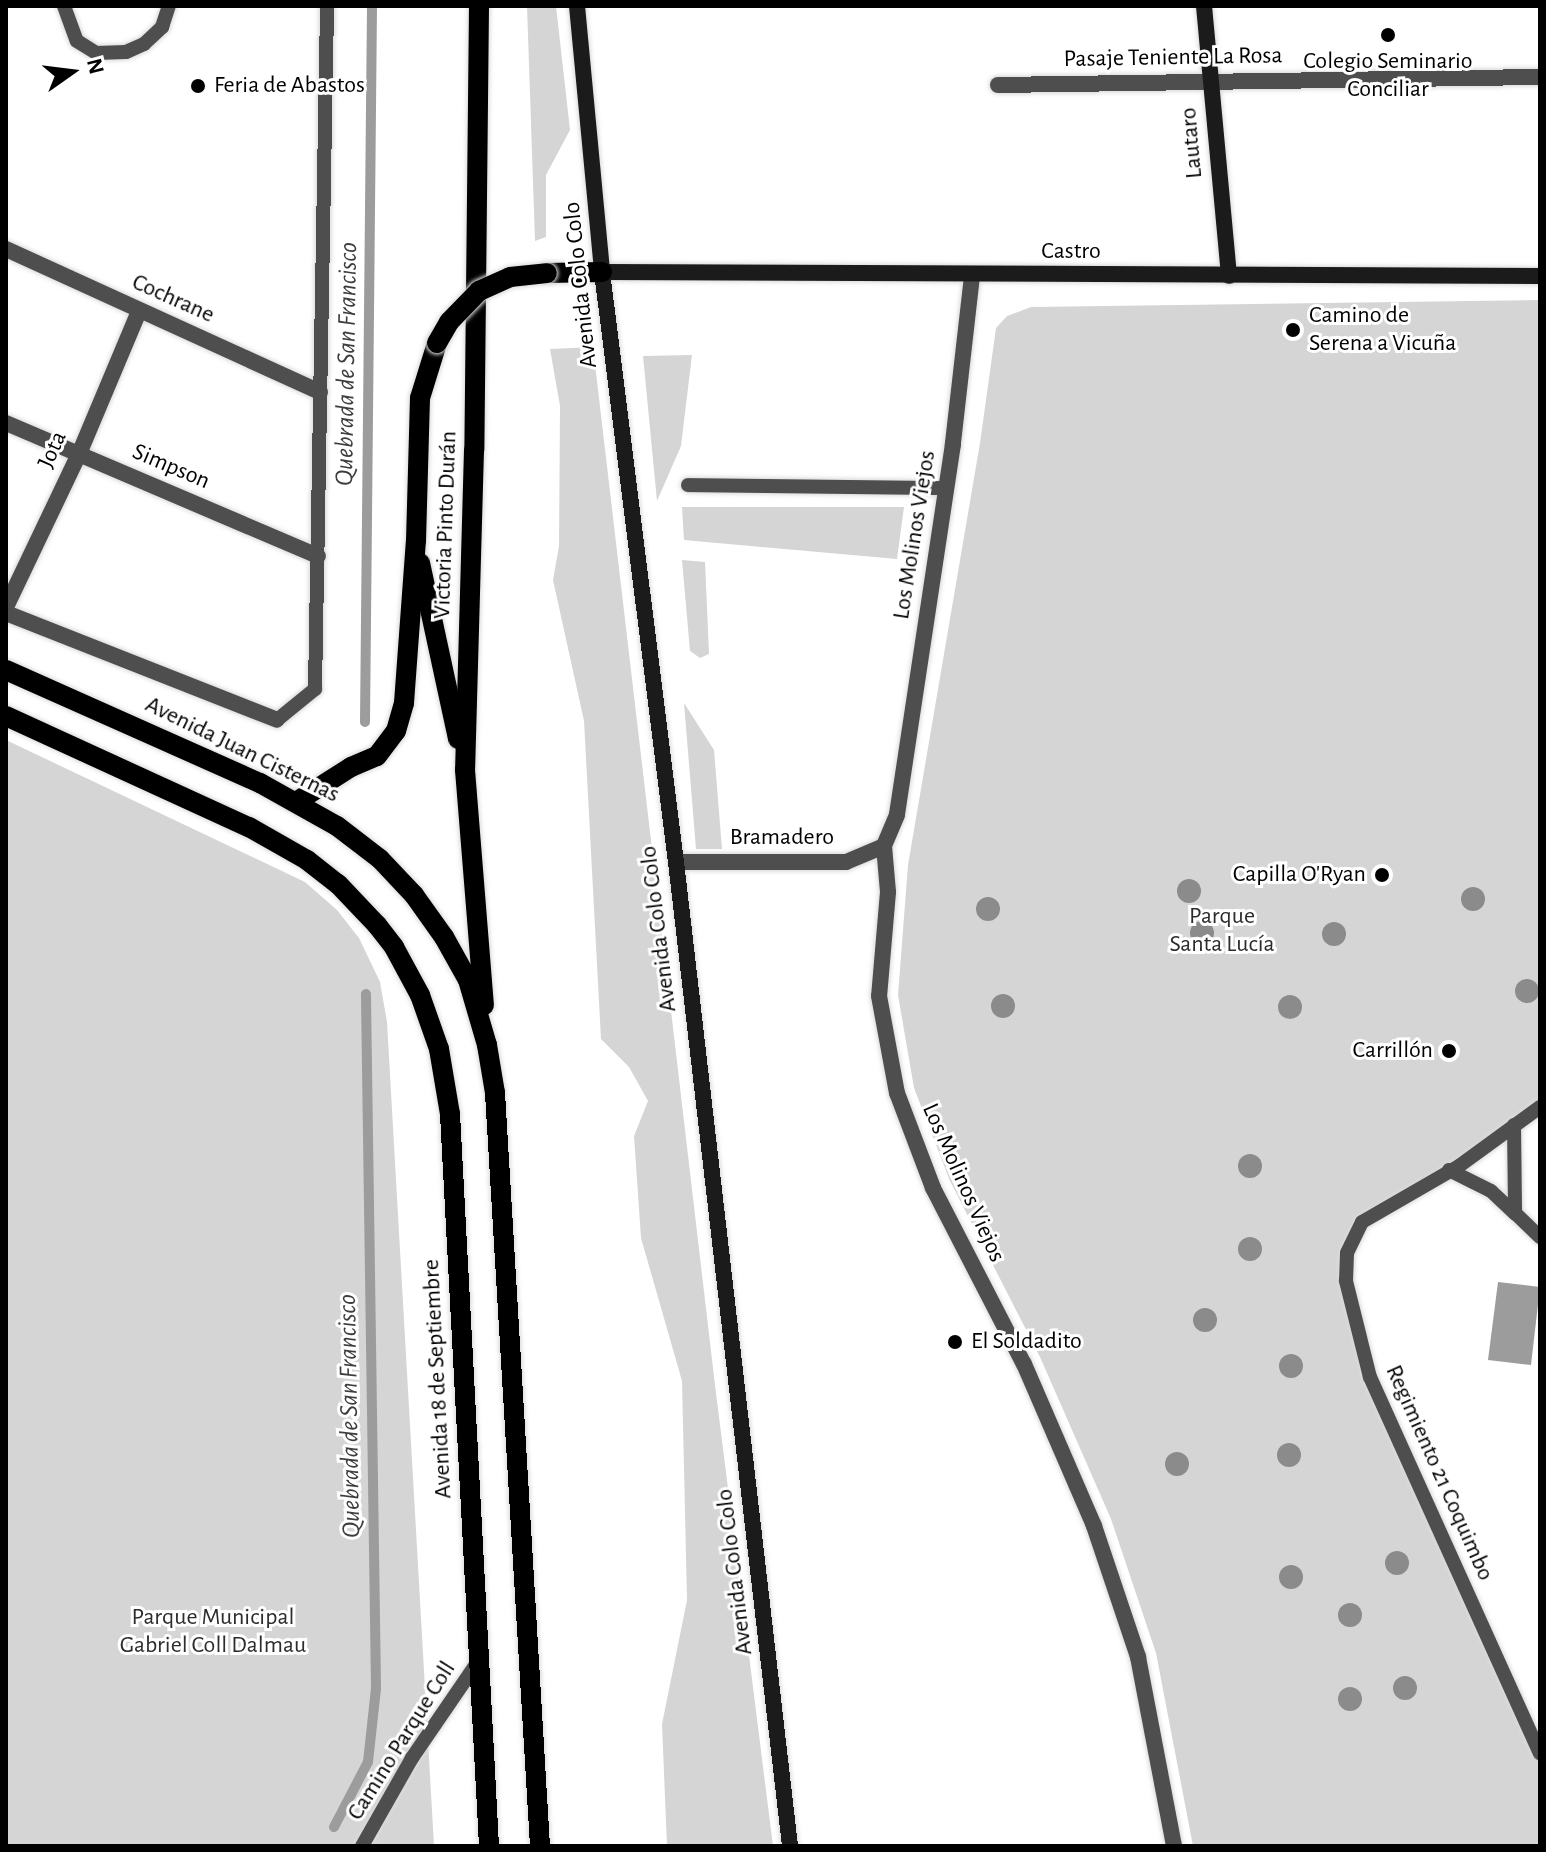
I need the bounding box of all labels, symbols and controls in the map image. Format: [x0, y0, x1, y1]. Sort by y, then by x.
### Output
marker: Colegio Seminario Conciliar [1379, 26, 1397, 44]
north arrow [32, 32, 112, 112]
street label: Pasaje Teniente La Rosa [1063, 42, 1283, 74]
place label: Colegio Seminario Conciliar [1303, 48, 1473, 104]
text: N [83, 56, 108, 76]
place label: Feria de Abastos [214, 72, 365, 100]
marker: Feria de Abastos [189, 77, 207, 95]
street label: Lautaro [1175, 106, 1209, 180]
street label: Avenida Colo Colo [558, 200, 604, 370]
street label: Castro [1041, 238, 1101, 266]
water label: Quebrada de San Francisco [329, 242, 365, 486]
street label: Cochrane [127, 268, 219, 330]
place label: Camino de Serena a Vicuña [1309, 302, 1456, 358]
marker: Camino de Serena a Vicuña [1284, 321, 1302, 339]
street label: Jota [32, 427, 74, 473]
street label: Victoria Pinto Durán [428, 431, 464, 619]
street label: Simpson [128, 438, 214, 496]
street label: Los Molinos Viejos [887, 448, 943, 622]
street label: Avenida Juan Cisternas [140, 691, 344, 809]
street label: Bramadero [730, 824, 834, 852]
street label: Avenida Colo Colo [635, 844, 683, 1014]
place label: Capilla O'Ryan [1233, 861, 1366, 889]
marker: Capilla O'Ryan [1373, 866, 1391, 884]
park label: Parque Santa Lucía [1169, 903, 1275, 959]
place label: Carrillón [1353, 1037, 1433, 1065]
marker: Carrillón [1440, 1042, 1458, 1060]
street label: Los Molinos Viejos [915, 1099, 1011, 1267]
street label: Avenida 18 de Septiembre [417, 1259, 459, 1499]
water label: Quebrada de San Francisco [332, 1294, 368, 1538]
place label: El Soldadito [971, 1328, 1082, 1356]
marker: El Soldadito [946, 1333, 964, 1351]
street label: Regimiento 21 Coquimbo [1378, 1361, 1500, 1585]
street label: Avenida Colo Colo [711, 1487, 759, 1657]
park label: Parque Municipal Gabriel Coll Dalmau [120, 1604, 306, 1660]
street label: Camino Parque Coll [342, 1656, 462, 1826]

